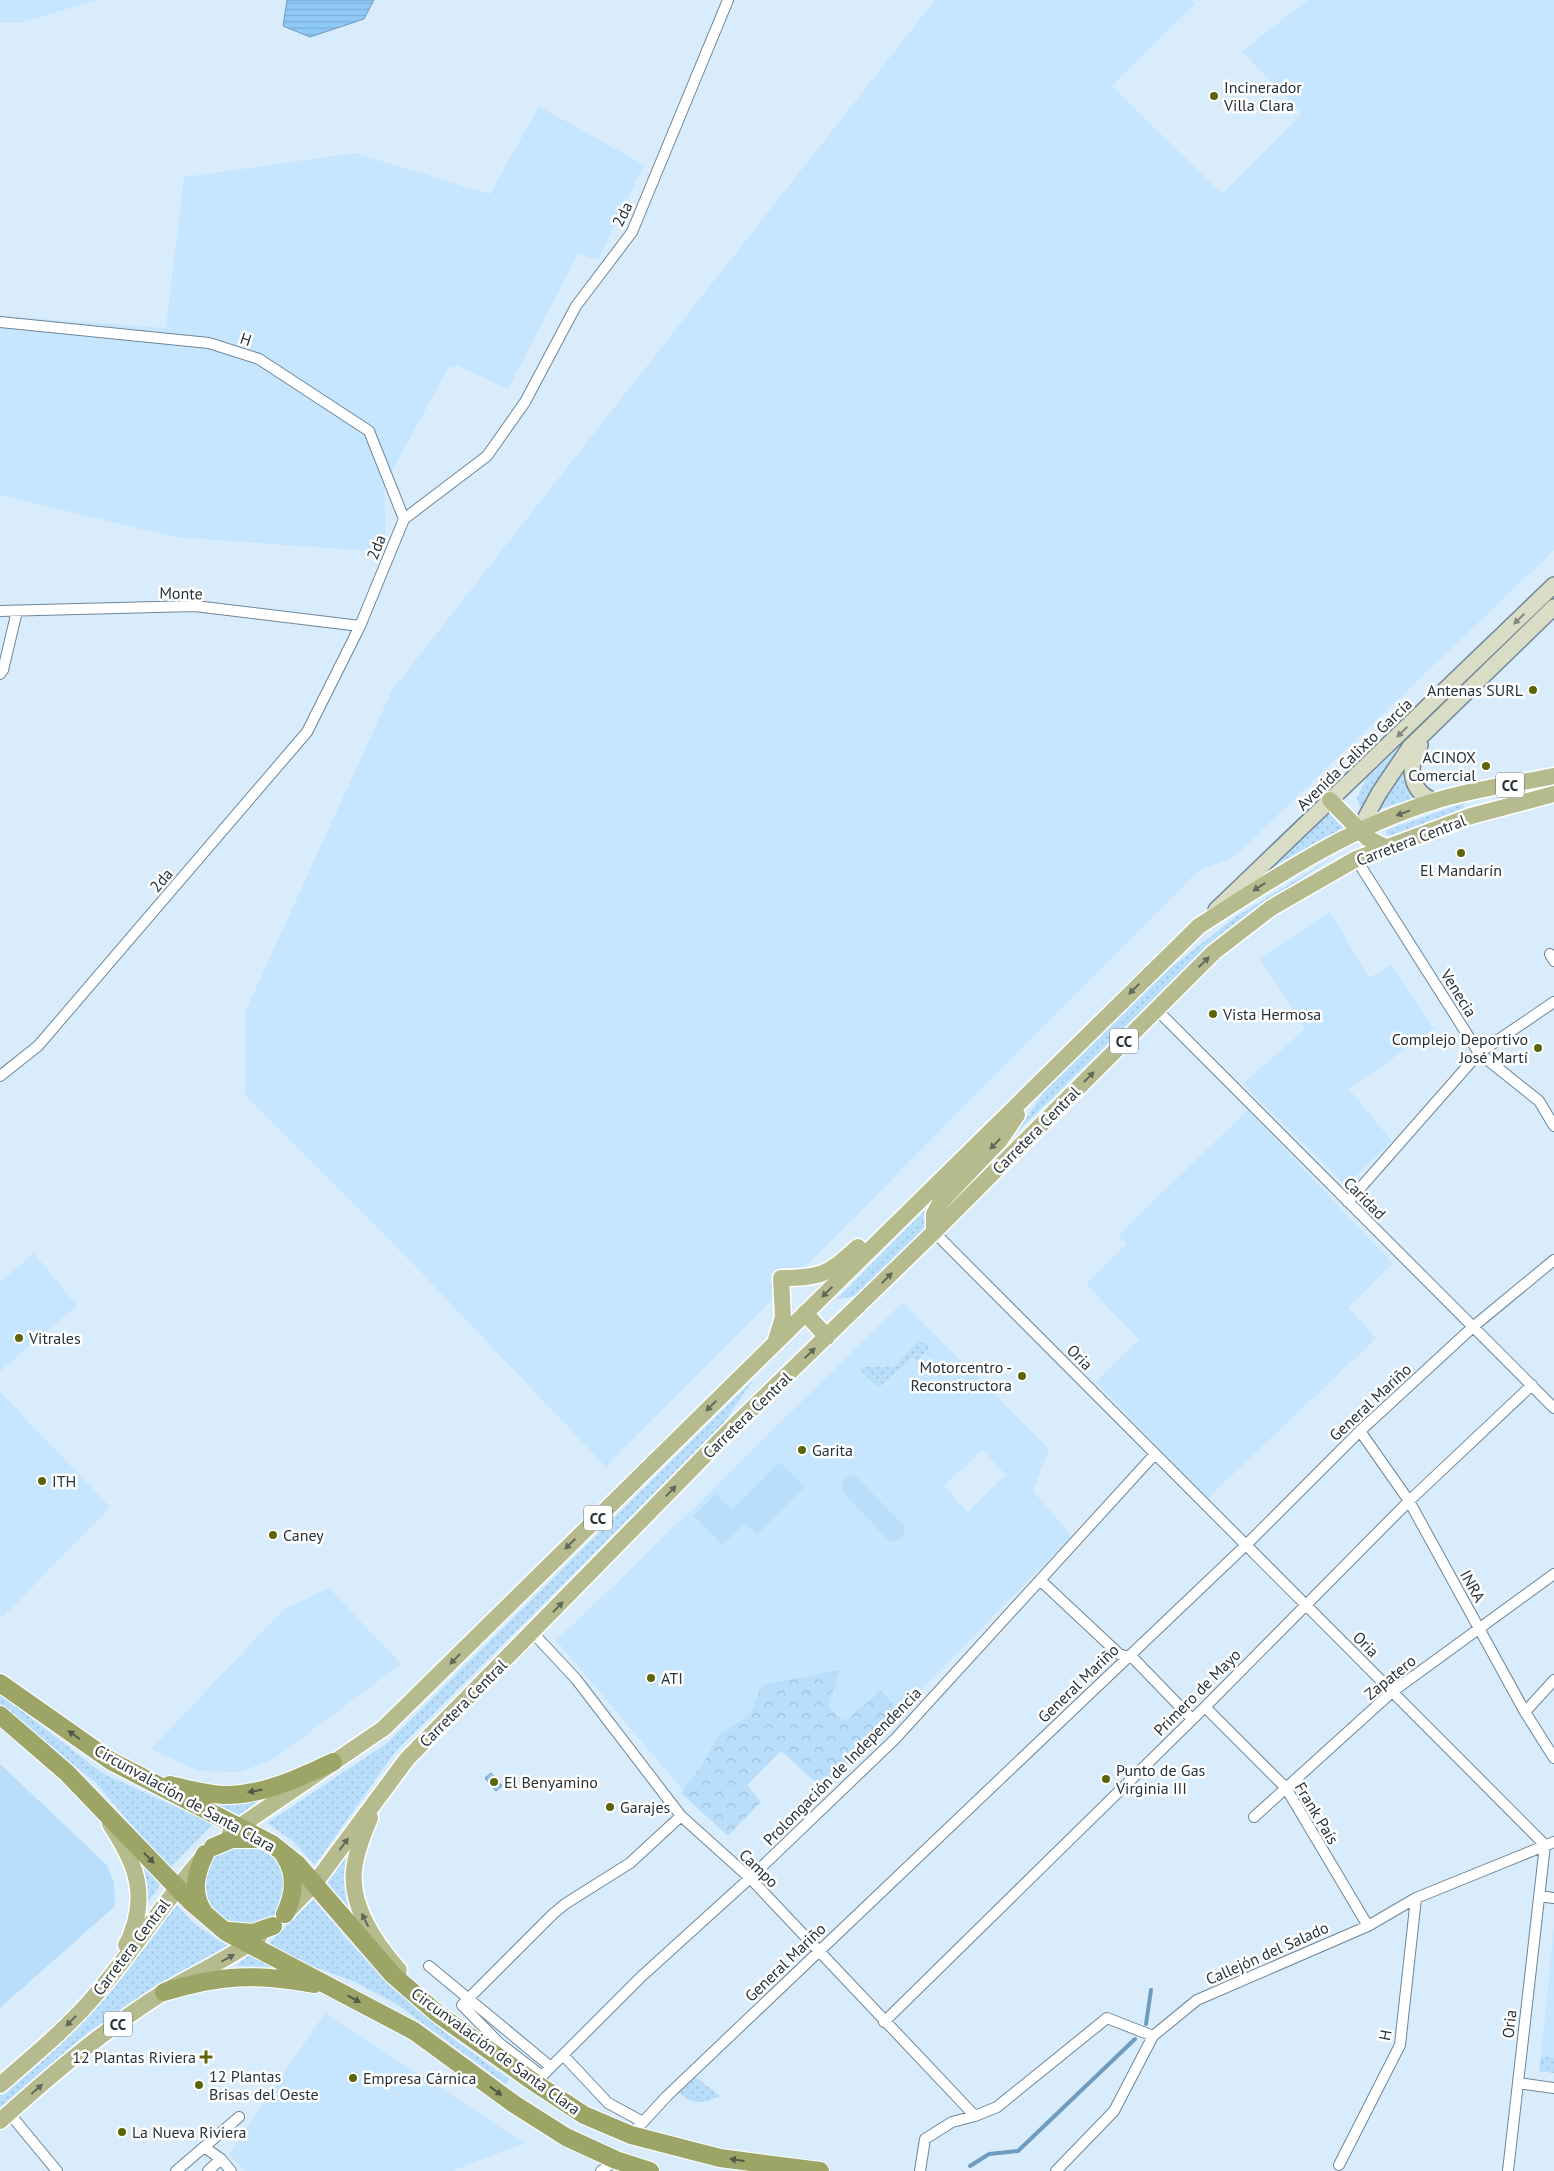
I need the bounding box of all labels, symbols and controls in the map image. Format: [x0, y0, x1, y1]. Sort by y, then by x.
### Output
place label: Incinerador Villa Clara [1223, 77, 1302, 115]
marker: Incinerador Villa Clara [1208, 90, 1220, 102]
street label: 2da [607, 198, 637, 230]
street label: H [238, 328, 254, 350]
street label: 2da [362, 532, 390, 562]
street label: Monte [159, 583, 203, 603]
one-way arrow [1513, 613, 1525, 625]
place label: Antenas SURL [1427, 680, 1523, 700]
marker: Antenas SURL [1527, 684, 1539, 696]
street label: Avenida Calixto García [1292, 694, 1416, 814]
one-way arrow [1396, 726, 1408, 738]
place label: ACINOX Comercial [1408, 747, 1476, 785]
marker: ACINOX Comercial [1480, 760, 1492, 772]
road number: CC [1496, 772, 1524, 798]
one-way arrow [1395, 809, 1410, 817]
street label: Carretera Central [1353, 810, 1469, 870]
marker: El Mandarín [1455, 847, 1467, 859]
place label: El Mandarín [1420, 860, 1502, 880]
street label: 2da [145, 864, 177, 896]
one-way arrow [1253, 882, 1266, 892]
one-way arrow [1198, 956, 1210, 968]
street label: Venecia [1436, 965, 1481, 1021]
one-way arrow [1128, 983, 1140, 995]
place label: Vista Hermosa [1222, 1004, 1321, 1024]
marker: Vista Hermosa [1207, 1008, 1219, 1020]
road number: CC [1110, 1028, 1138, 1054]
place label: Complejo Deportivo José Martí [1392, 1029, 1528, 1067]
marker: Complejo Deportivo José Martí [1532, 1042, 1544, 1054]
one-way arrow [1082, 1071, 1094, 1083]
street label: Carretera Central [988, 1082, 1084, 1178]
one-way arrow [989, 1138, 1001, 1150]
street label: Caridad [1340, 1173, 1390, 1223]
one-way arrow [881, 1272, 893, 1284]
one-way arrow [821, 1286, 833, 1298]
place label: Vitrales [28, 1328, 81, 1348]
marker: Vitrales [13, 1332, 25, 1344]
street label: Oria [1063, 1340, 1097, 1374]
one-way arrow [804, 1348, 816, 1360]
place label: Motorcentro - Reconstructora [910, 1357, 1012, 1395]
street label: General Mariño [1325, 1359, 1415, 1445]
street label: Carretera Central [698, 1367, 796, 1462]
marker: Motorcentro - Reconstructora [1016, 1370, 1028, 1382]
one-way arrow [705, 1400, 717, 1412]
place label: Garita [812, 1440, 853, 1460]
marker: Garita [796, 1444, 808, 1456]
place label: ITH [52, 1471, 76, 1491]
marker: ITH [36, 1475, 48, 1487]
one-way arrow [665, 1485, 677, 1497]
road number: CC [584, 1506, 612, 1530]
place label: Caney [283, 1525, 324, 1545]
marker: Caney [267, 1529, 279, 1541]
one-way arrow [565, 1538, 577, 1550]
street label: INRA [1456, 1566, 1490, 1606]
one-way arrow [551, 1601, 563, 1613]
street label: Oria [1349, 1627, 1383, 1661]
street label: General Mariño [1033, 1639, 1123, 1727]
street label: Primero de Mayo [1149, 1644, 1245, 1740]
street label: Zapatero [1360, 1650, 1420, 1704]
one-way arrow [449, 1652, 461, 1664]
street label: Carretera Central [415, 1655, 511, 1751]
place label: ATI [661, 1668, 683, 1688]
marker: ATI [645, 1672, 657, 1684]
street label: Prolongación de Independencia [759, 1683, 925, 1849]
one-way arrow [67, 1730, 81, 1740]
street label: Circunvalación de Santa Clara [91, 1740, 279, 1856]
place label: Punto de Gas Virginia III [1115, 1760, 1206, 1798]
place label: El Benyamino [504, 1772, 598, 1792]
marker: Punto de Gas Virginia III [1100, 1773, 1112, 1785]
marker: El Benyamino [488, 1776, 500, 1788]
street label: Frank País [1291, 1778, 1344, 1848]
one-way arrow [247, 1787, 262, 1795]
place label: Garajes [620, 1797, 671, 1817]
marker: Garajes [604, 1801, 616, 1813]
one-way arrow [338, 1838, 349, 1851]
street label: Campo [735, 1844, 783, 1892]
one-way arrow [143, 1851, 155, 1863]
street label: Carretera Central [88, 1894, 174, 1999]
one-way arrow [361, 1913, 369, 1927]
street label: Callejón del Salado [1203, 1917, 1331, 1989]
street label: General Mariño [740, 1918, 830, 2006]
one-way arrow [221, 1954, 234, 1963]
street label: Circunvalación de Santa Clara [408, 1983, 584, 2119]
one-way arrow [347, 1995, 361, 2003]
street label: Oria [1498, 2009, 1520, 2039]
road number: CC [104, 2012, 132, 2036]
one-way arrow [65, 2014, 77, 2026]
street label: H [1374, 2028, 1396, 2042]
place label: 12 Plantas Riviera [72, 2047, 196, 2067]
marker: 12 Plantas Riviera [200, 2051, 212, 2063]
place label: 12 Plantas Brisas del Oeste [209, 2066, 319, 2104]
place label: Empresa Cárnica [363, 2068, 476, 2088]
marker: Empresa Cárnica [347, 2072, 359, 2084]
marker: 12 Plantas Brisas del Oeste [193, 2079, 205, 2091]
one-way arrow [30, 2084, 43, 2095]
one-way arrow [489, 2086, 503, 2096]
place label: La Nueva Riviera [132, 2122, 247, 2142]
marker: La Nueva Riviera [116, 2126, 128, 2138]
one-way arrow [729, 2156, 745, 2164]

